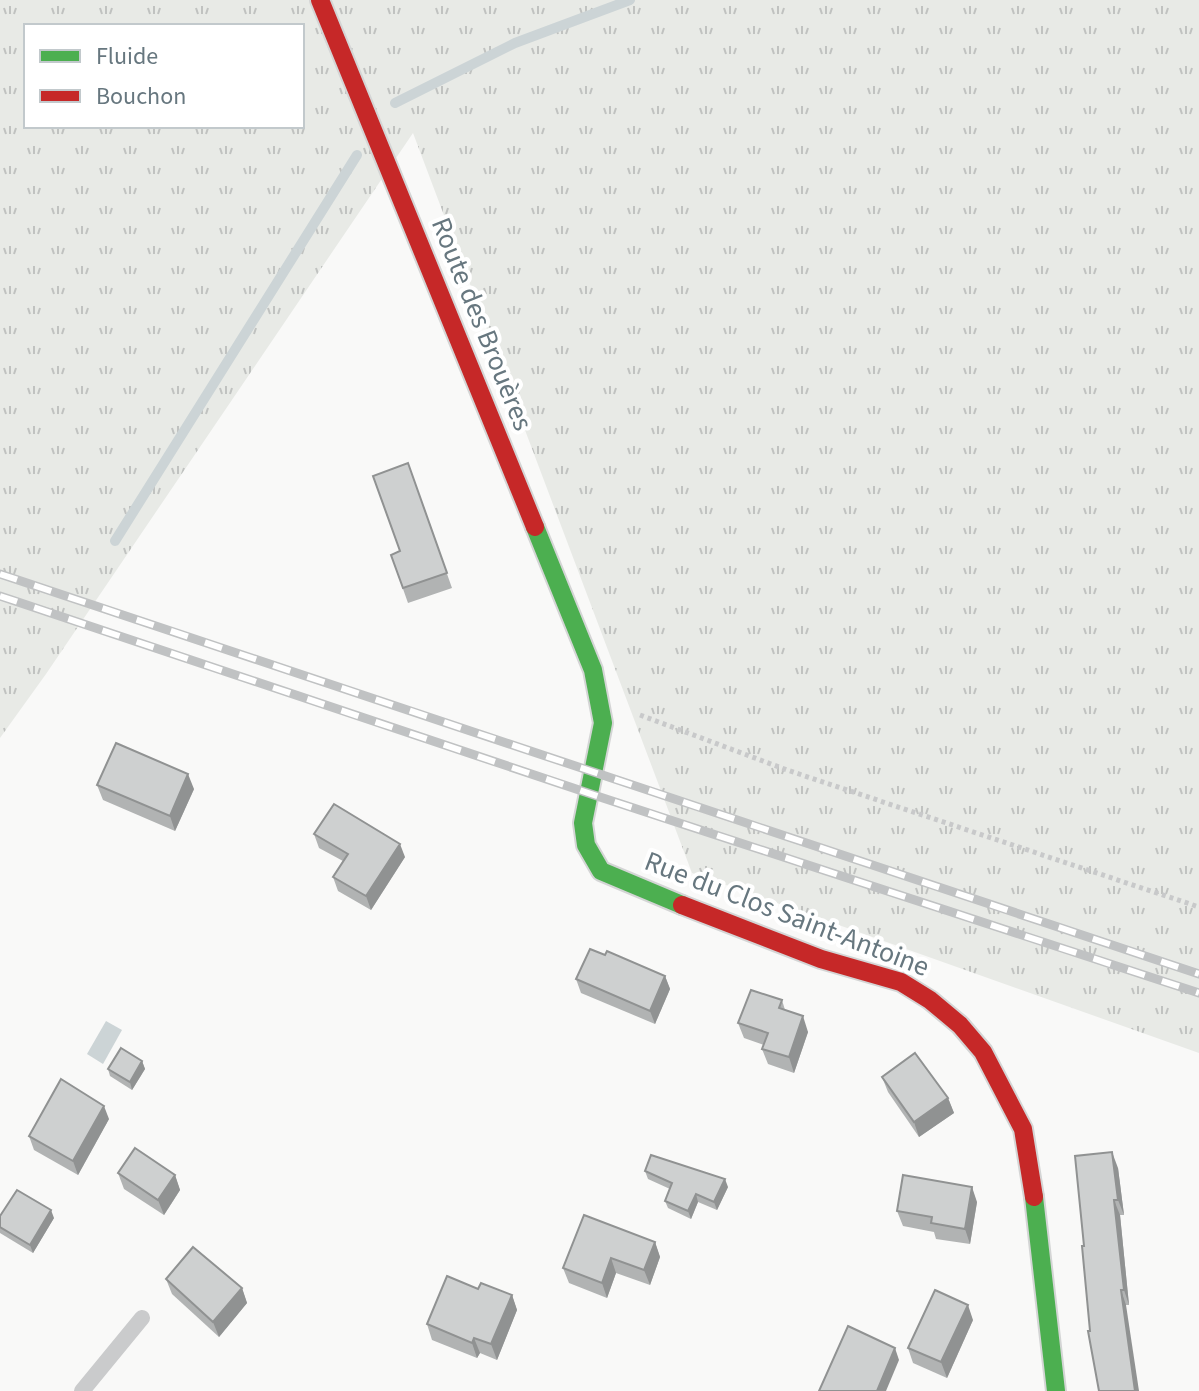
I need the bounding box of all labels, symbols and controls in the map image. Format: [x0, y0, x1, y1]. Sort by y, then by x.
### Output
legend [24, 24, 304, 128]
text: Fluide [96, 39, 158, 74]
text: Bouchon [96, 79, 186, 114]
street label: Route des Brouères [421, 211, 543, 437]
street label: Rue du Clos Saint-Antoine [639, 841, 935, 987]

